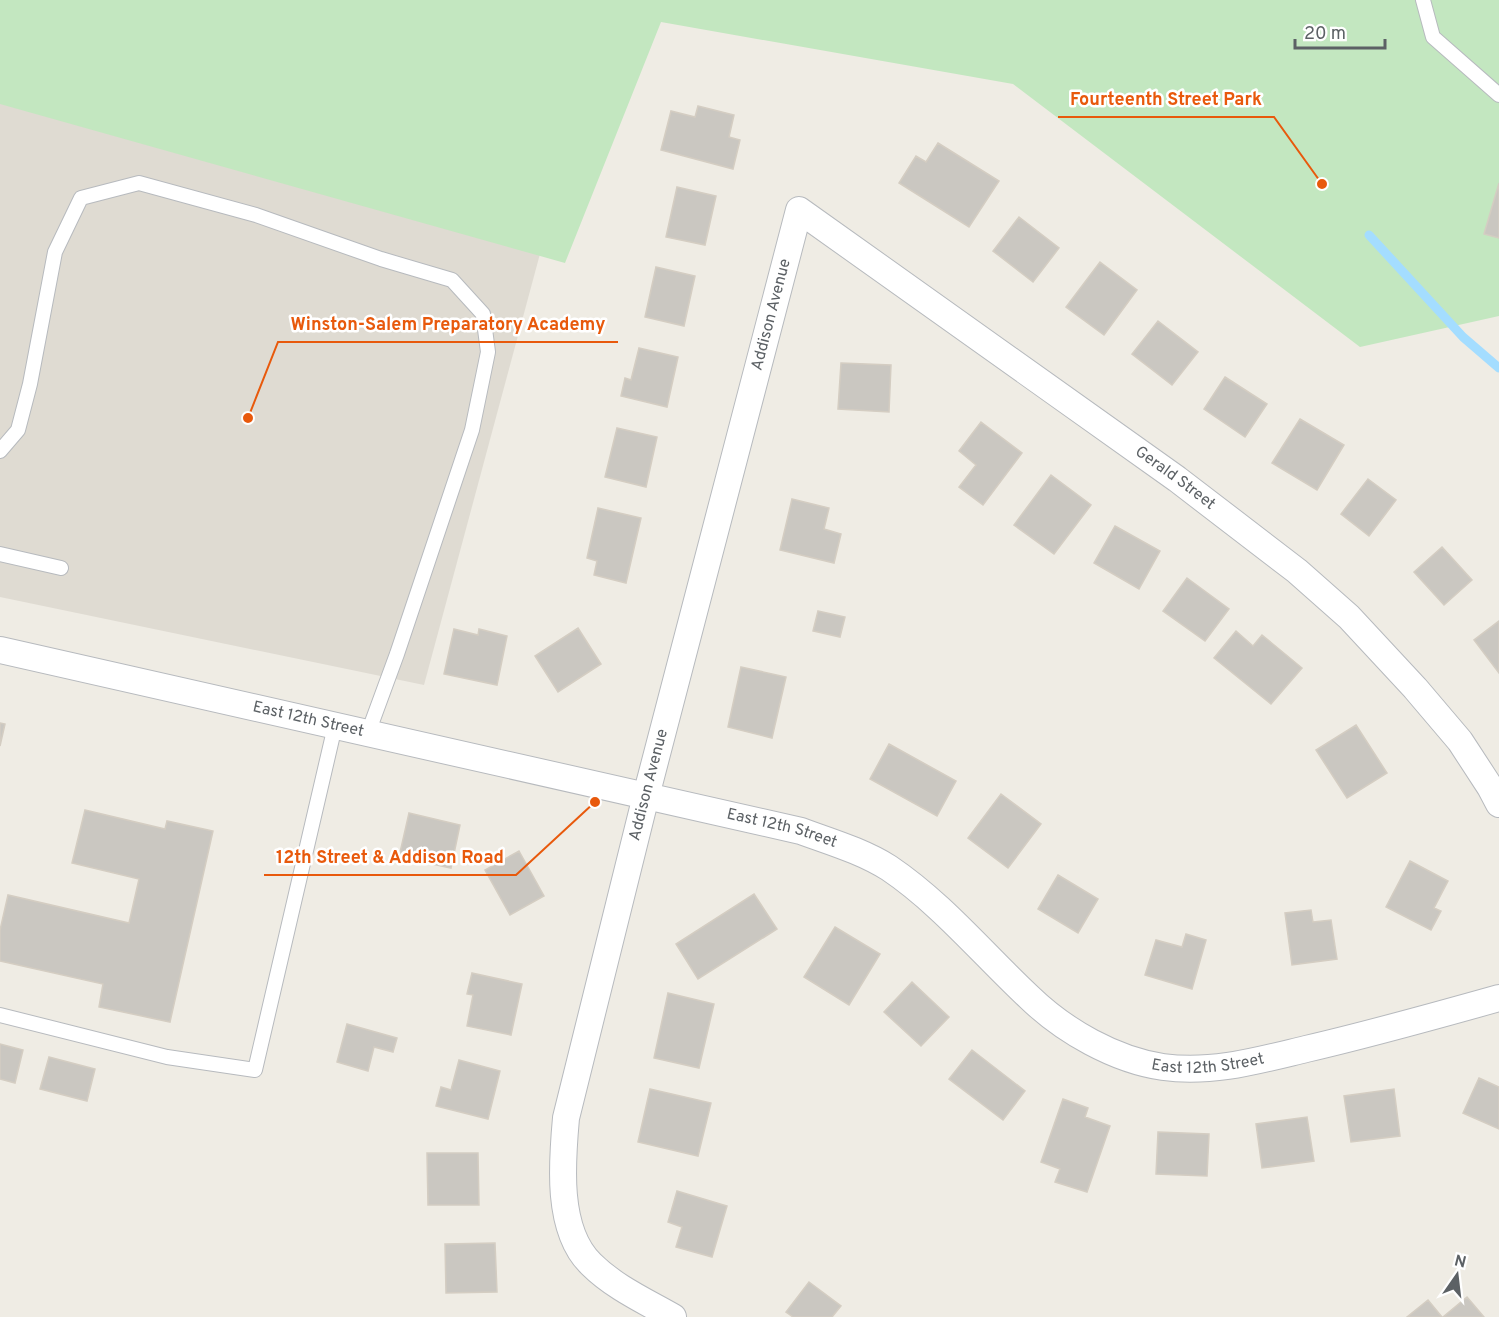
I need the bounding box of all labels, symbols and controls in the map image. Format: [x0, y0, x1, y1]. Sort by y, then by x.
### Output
scale bar [1295, 12, 1385, 50]
text: 20 m [1304, 23, 1346, 46]
callout: Fourteenth Street Park [1058, 81, 1274, 117]
text: Fourteenth Street Park [1070, 89, 1262, 112]
street label: Addison Avenue [748, 257, 796, 373]
callout: Winston-Salem Preparatory Academy [278, 306, 618, 342]
text: Winston-Salem Preparatory Academy [291, 314, 605, 337]
street label: Gerald Street [1131, 442, 1219, 515]
street label: East 12th Street [251, 697, 366, 742]
street label: Addison Avenue [625, 727, 673, 843]
street label: East 12th Street [725, 805, 840, 853]
callout: 12th Street & Addison Road [264, 839, 516, 875]
text: 12th Street & Addison Road [276, 847, 504, 870]
street label: East 12th Street [1150, 1049, 1266, 1079]
north arrow [1427, 1245, 1487, 1305]
text: N [1452, 1251, 1468, 1273]

